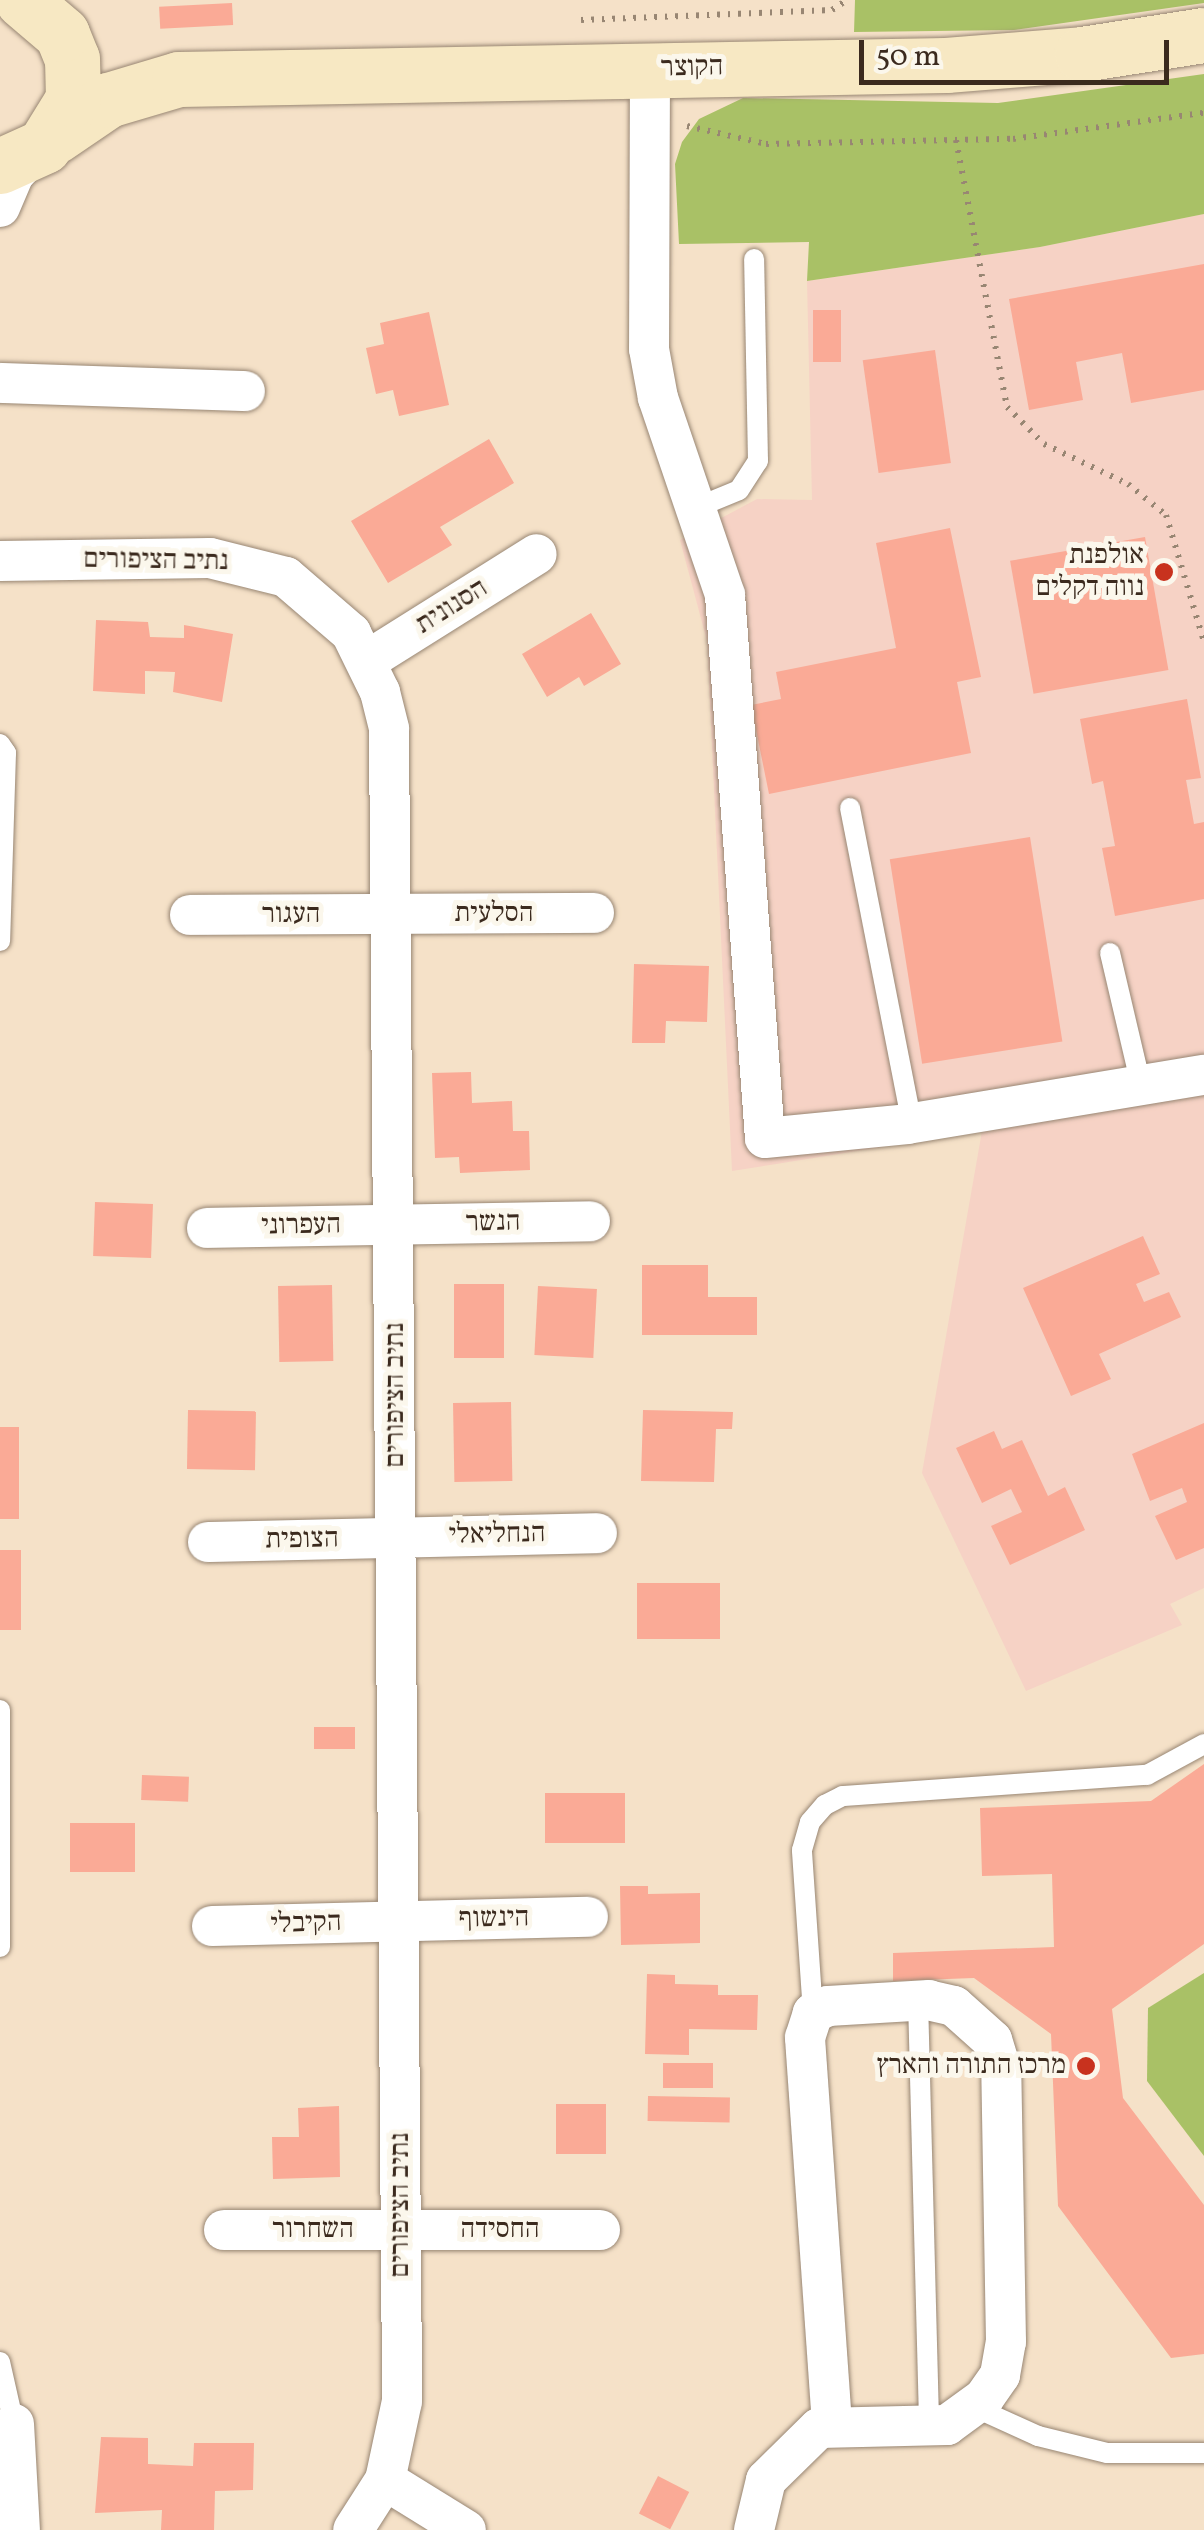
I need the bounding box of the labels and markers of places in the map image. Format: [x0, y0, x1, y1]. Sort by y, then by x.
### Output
place label: אולפנת נווה דקלים [1036, 539, 1144, 605]
marker: אולפנת נווה דקלים [1153, 561, 1175, 583]
place label: מרכז התורה והארץ [877, 2049, 1066, 2083]
marker: מרכז התורה והארץ [1075, 2055, 1097, 2077]

